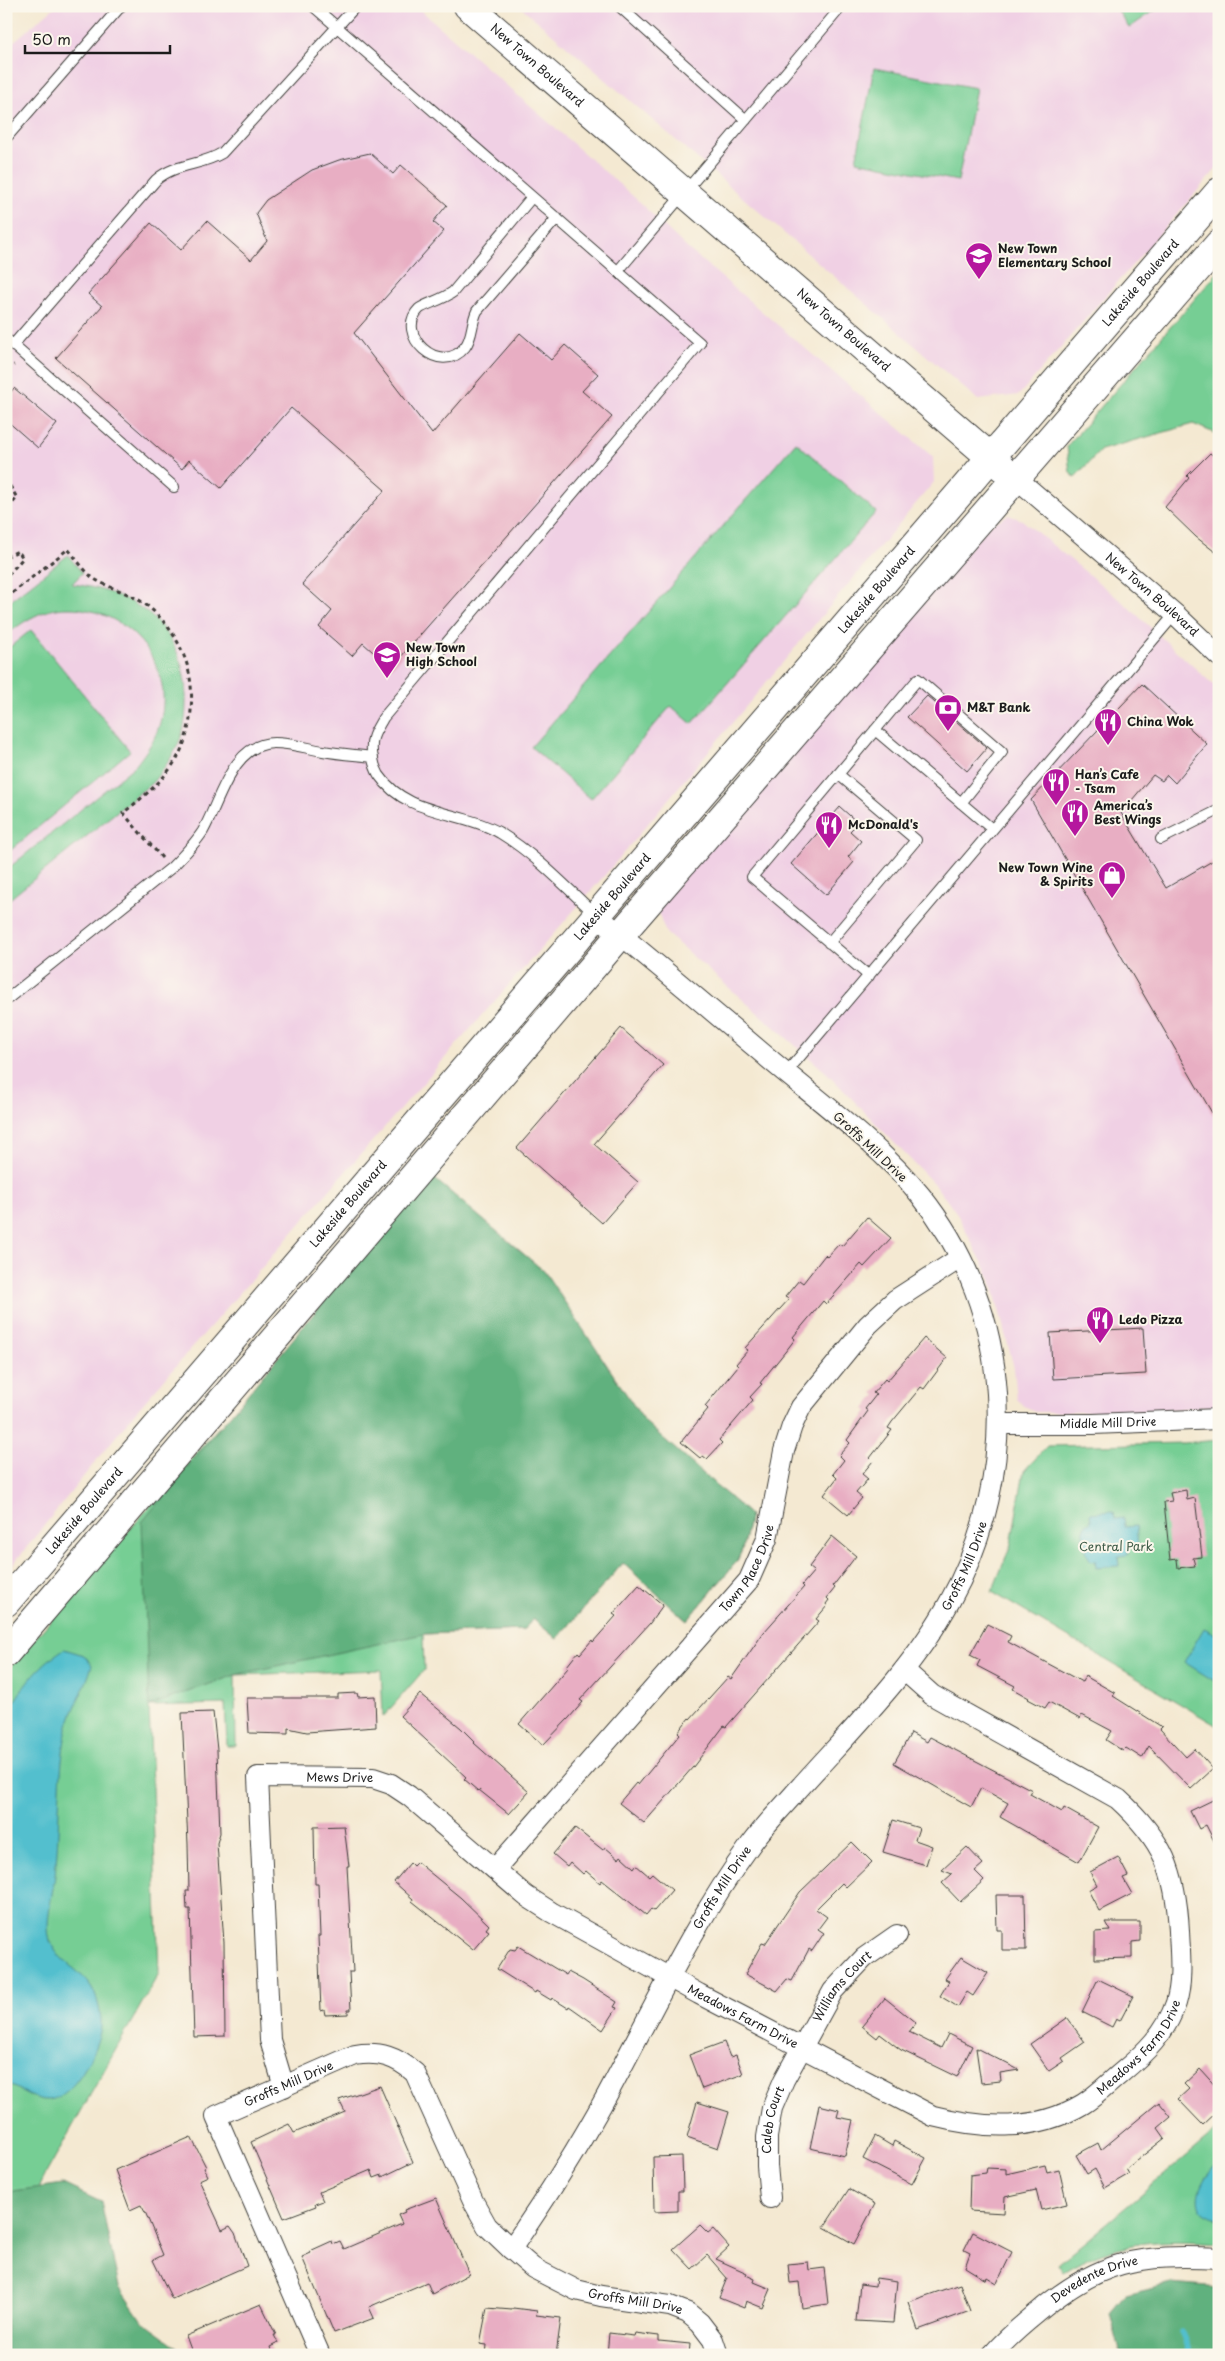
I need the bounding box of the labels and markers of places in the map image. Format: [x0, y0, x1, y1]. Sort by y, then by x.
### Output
place label: New Town Elementary School [998, 239, 1111, 271]
school or university icon: New Town Elementary School [964, 241, 994, 280]
place label: New Town High School [406, 638, 477, 670]
school or university icon: New Town High School [372, 640, 402, 679]
bank icon: M&T Bank [933, 693, 963, 732]
place label: M&T Bank [967, 698, 1031, 716]
restaurant icon: China Wok [1093, 707, 1123, 746]
place label: China Wok [1127, 712, 1195, 730]
place label: Han’s Cafe - Tsam [1075, 765, 1139, 797]
restaurant icon: Han’s Cafe - Tsam [1041, 767, 1071, 806]
place label: America’s Best Wings [1093, 796, 1162, 828]
restaurant icon: America’s Best Wings [1060, 798, 1090, 837]
restaurant icon: McDonald's [814, 810, 844, 849]
place label: McDonald's [848, 815, 918, 833]
place label: New Town Wine & Spirits [999, 858, 1093, 890]
shop icon: New Town Wine & Spirits [1097, 860, 1127, 899]
restaurant icon: Ledo Pizza [1085, 1305, 1115, 1344]
place label: Ledo Pizza [1119, 1310, 1183, 1328]

